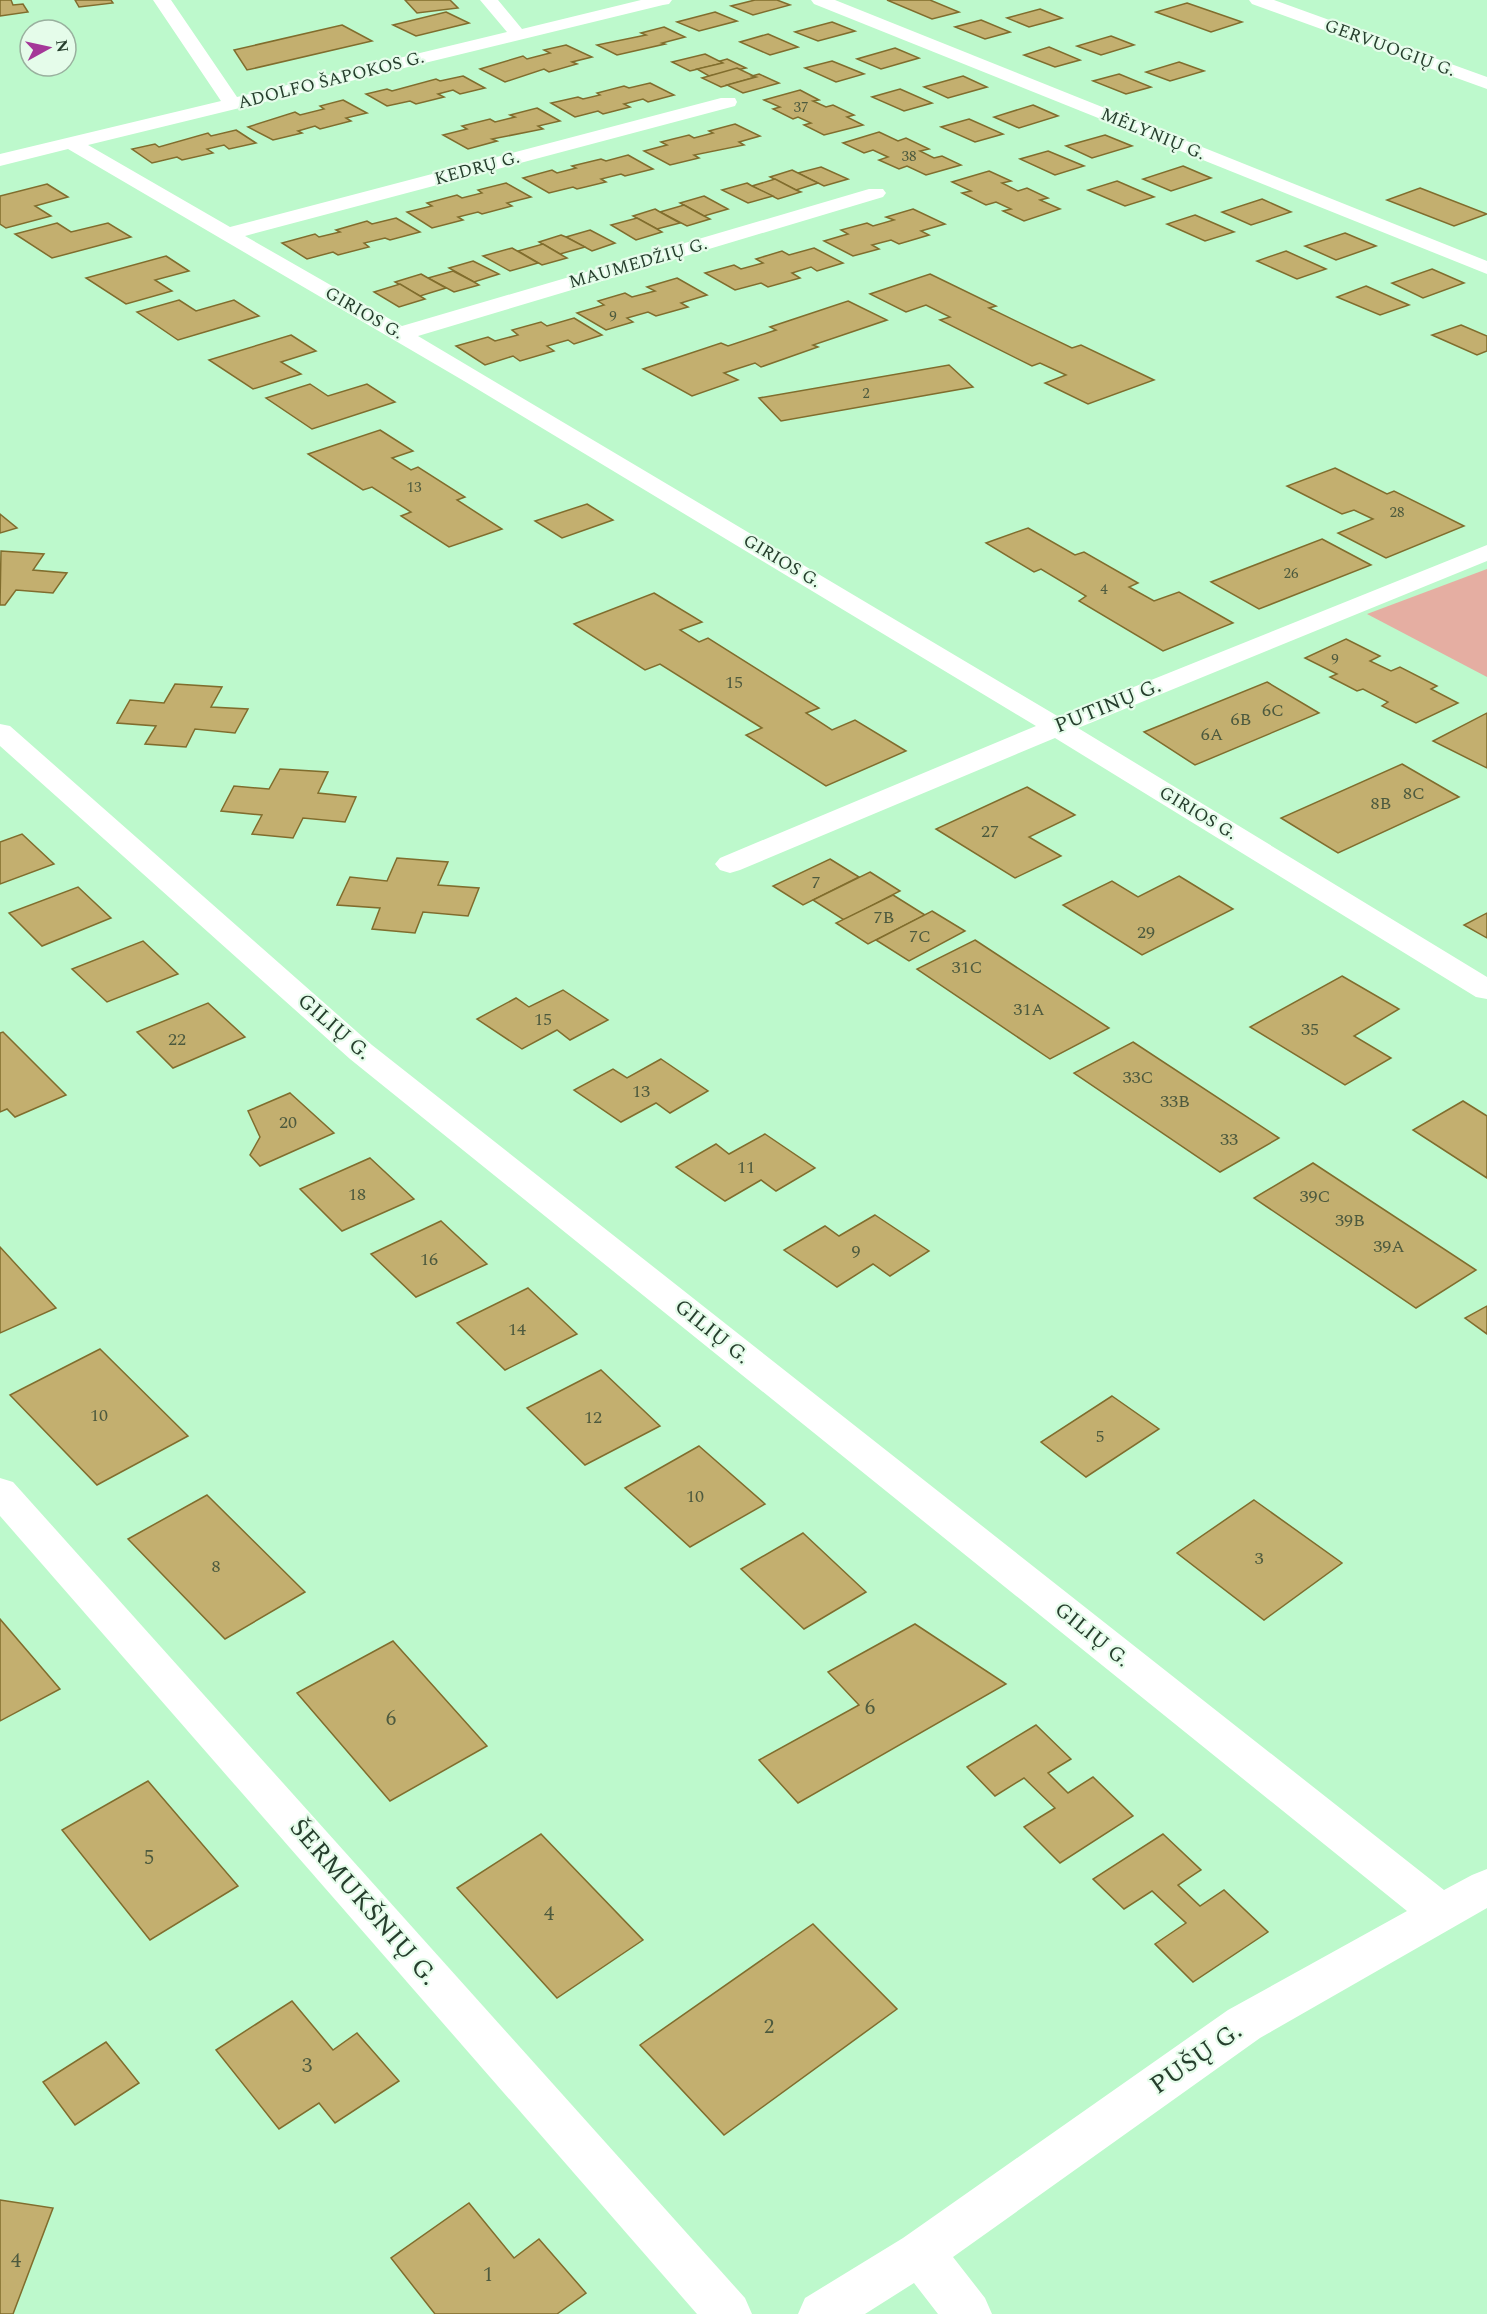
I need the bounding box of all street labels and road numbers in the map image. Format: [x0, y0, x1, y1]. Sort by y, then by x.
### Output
street label: GERVUOGIŲ G. [1321, 12, 1459, 84]
street label: ADOLFO ŠAPOKOS G. [235, 44, 427, 116]
street label: MĖLYNIŲ G. [1097, 101, 1209, 167]
street label: KEDRŲ G. [431, 144, 523, 192]
street label: MAUMEDŽIŲ G. [565, 230, 711, 296]
street label: GIRIOS G. [320, 280, 408, 346]
street label: GIRIOS G. [738, 527, 826, 595]
street label: PUTINŲ G. [1050, 670, 1166, 742]
street label: GIRIOS G. [1154, 779, 1242, 847]
street label: GILIŲ G. [290, 986, 378, 1068]
street label: GILIŲ G. [667, 1292, 757, 1372]
street label: GILIŲ G. [1047, 1595, 1137, 1675]
street label: ŠERMUKŠNIŲ G. [280, 1809, 448, 1995]
street label: PUŠŲ G. [1141, 2011, 1251, 2105]

